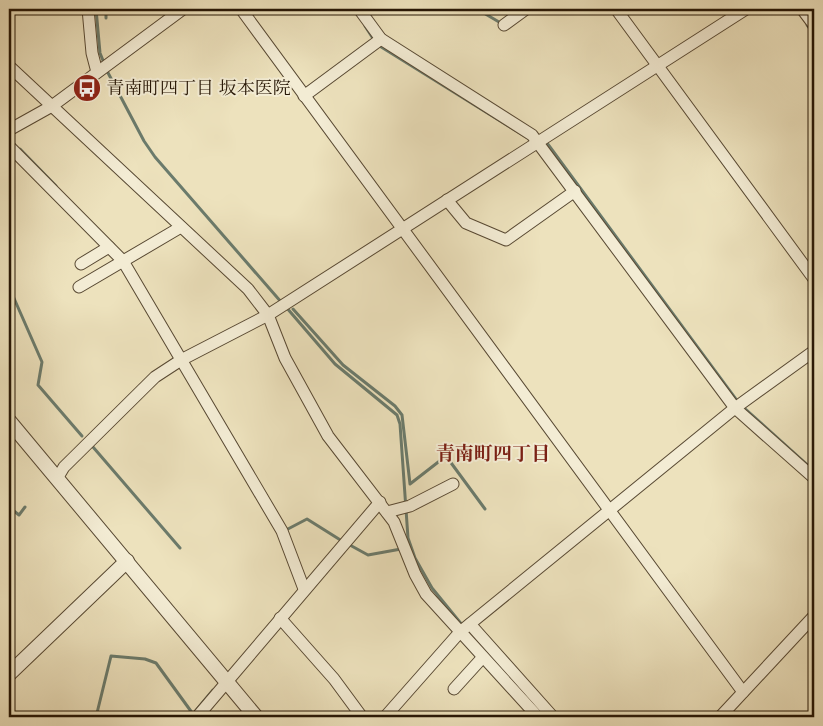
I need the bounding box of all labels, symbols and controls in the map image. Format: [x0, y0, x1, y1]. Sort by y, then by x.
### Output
bus stop icon: 青南町四丁目 坂本医院 [72, 73, 102, 103]
place label: 青南町四丁目 坂本医院 [106, 76, 291, 101]
district label: 青南町四丁目 [436, 441, 550, 467]

